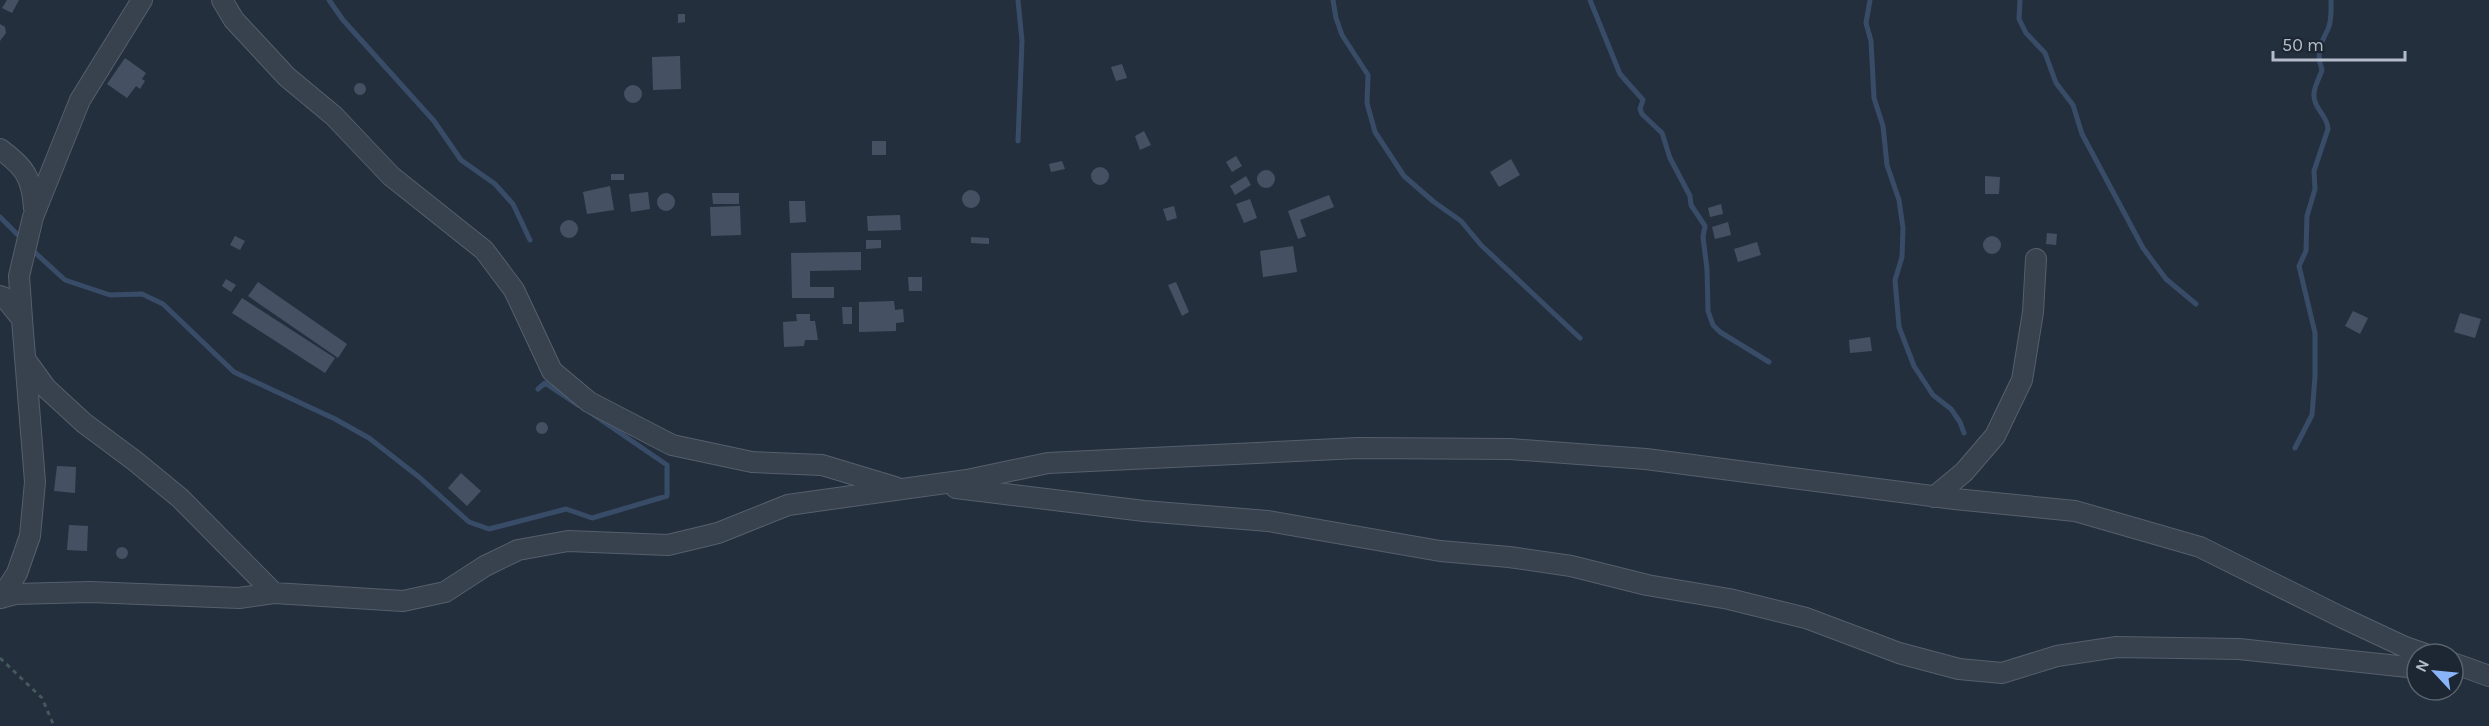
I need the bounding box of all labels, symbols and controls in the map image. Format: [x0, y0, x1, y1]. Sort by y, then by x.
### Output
scale bar [2273, 24, 2405, 62]
text: 50 m [2282, 34, 2324, 56]
north arrow [2405, 642, 2465, 702]
text: N [2411, 656, 2433, 675]

